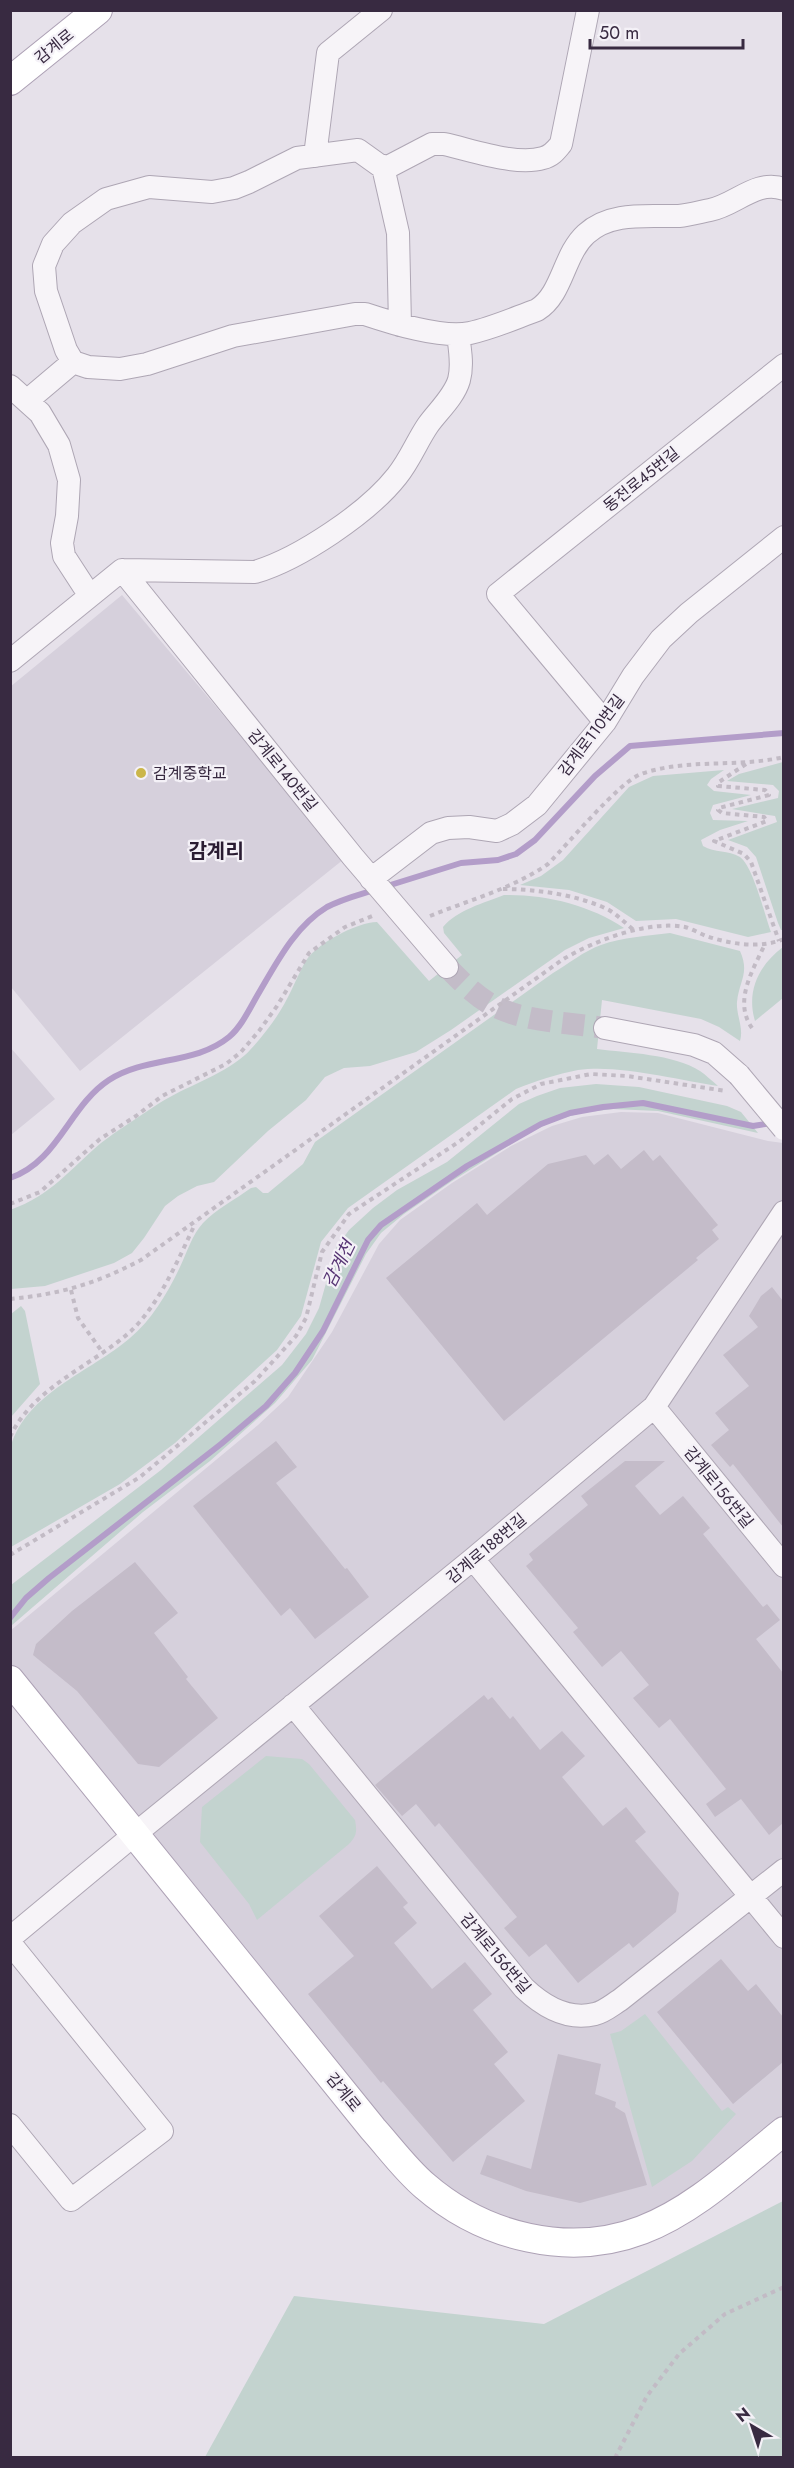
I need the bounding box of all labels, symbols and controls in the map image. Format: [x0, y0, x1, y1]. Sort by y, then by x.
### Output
scale bar [590, 12, 743, 50]
text: 50 m [599, 20, 639, 46]
street label: 감계로 [30, 23, 79, 69]
street label: 동전로45번길 [598, 442, 684, 517]
street label: 감계로110번길 [553, 689, 630, 781]
street label: 감계로140번길 [242, 724, 323, 816]
place label: 감계중학교 [153, 762, 227, 785]
marker: 감계중학교 [134, 766, 148, 780]
district label: 감계리 [188, 837, 244, 866]
water label: 감계천 [316, 1234, 363, 1292]
street label: 감계로156번길 [679, 1442, 759, 1533]
street label: 감계로188번길 [441, 1508, 531, 1589]
street label: 감계로156번길 [455, 1908, 536, 1999]
street label: 감계로 [321, 2068, 367, 2117]
north arrow [722, 2396, 782, 2456]
text: N [731, 2402, 755, 2428]

